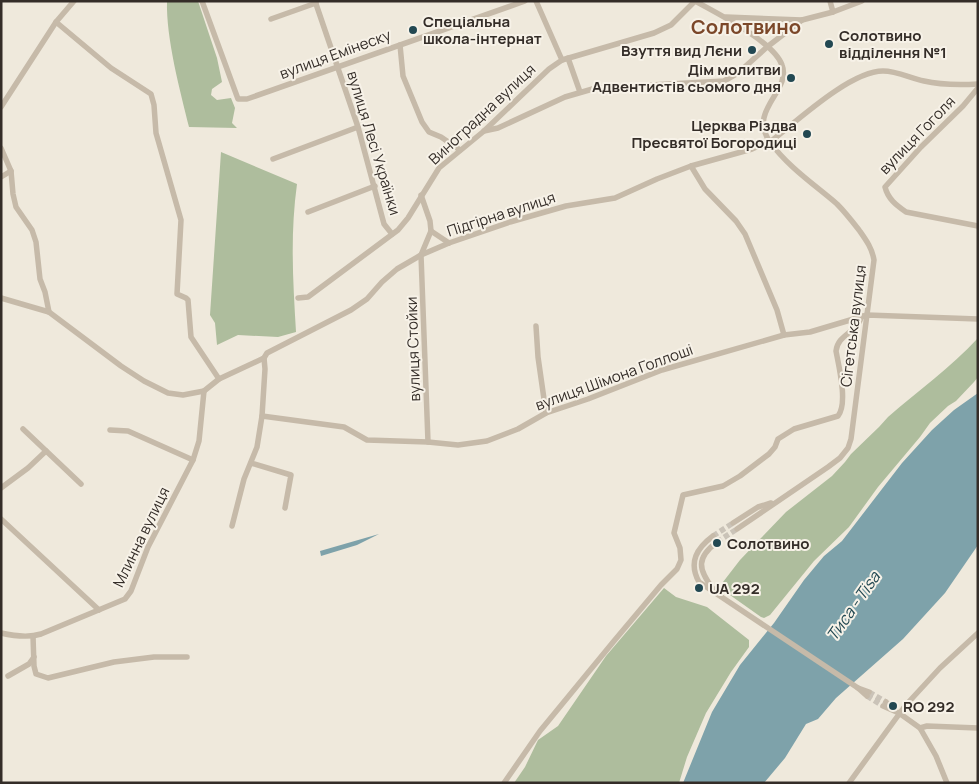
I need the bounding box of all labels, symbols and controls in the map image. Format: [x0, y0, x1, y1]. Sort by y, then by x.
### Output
place label: Спеціальна школа-інтернат [423, 11, 542, 49]
district label: Солотвино [691, 13, 801, 40]
street label: вулиця Емінеску [276, 24, 394, 84]
marker: Спеціальна школа-інтернат [407, 24, 419, 36]
place label: Солотвино відділення №1 [839, 25, 947, 63]
marker: Солотвино відділення №1 [823, 38, 835, 50]
place label: Взуття вид Лєни [621, 40, 742, 61]
marker: Взуття вид Лєни [746, 44, 758, 56]
street label: Виноградна вулиця [424, 59, 540, 169]
place label: Дім молитви Адвентистів сьомого дня [592, 59, 781, 97]
street label: вулиця Лесі Українки [342, 68, 406, 218]
marker: Дім молитви Адвентистів сьомого дня [785, 72, 797, 84]
street label: вулиця Гоголя [874, 91, 960, 179]
place label: Церква Різдва Пресвятої Богородиці [632, 115, 797, 153]
marker: Церква Різдва Пресвятої Богородиці [801, 128, 813, 140]
street label: Підгірна вулиця [444, 187, 558, 241]
street label: Сігетська вулиця [835, 264, 871, 388]
street label: вулиця Стойки [401, 296, 425, 402]
street label: вулиця Шімона Голлоші [532, 339, 696, 415]
street label: Млинна вулиця [108, 483, 174, 591]
place label: Солотвино [727, 533, 810, 554]
marker: Солотвино [711, 537, 723, 549]
water label: Тиса - Tisa [821, 566, 886, 645]
place label: UA 292 [709, 578, 760, 599]
marker: UA 292 [693, 582, 705, 594]
place label: RO 292 [903, 696, 954, 717]
marker: RO 292 [887, 700, 899, 712]

